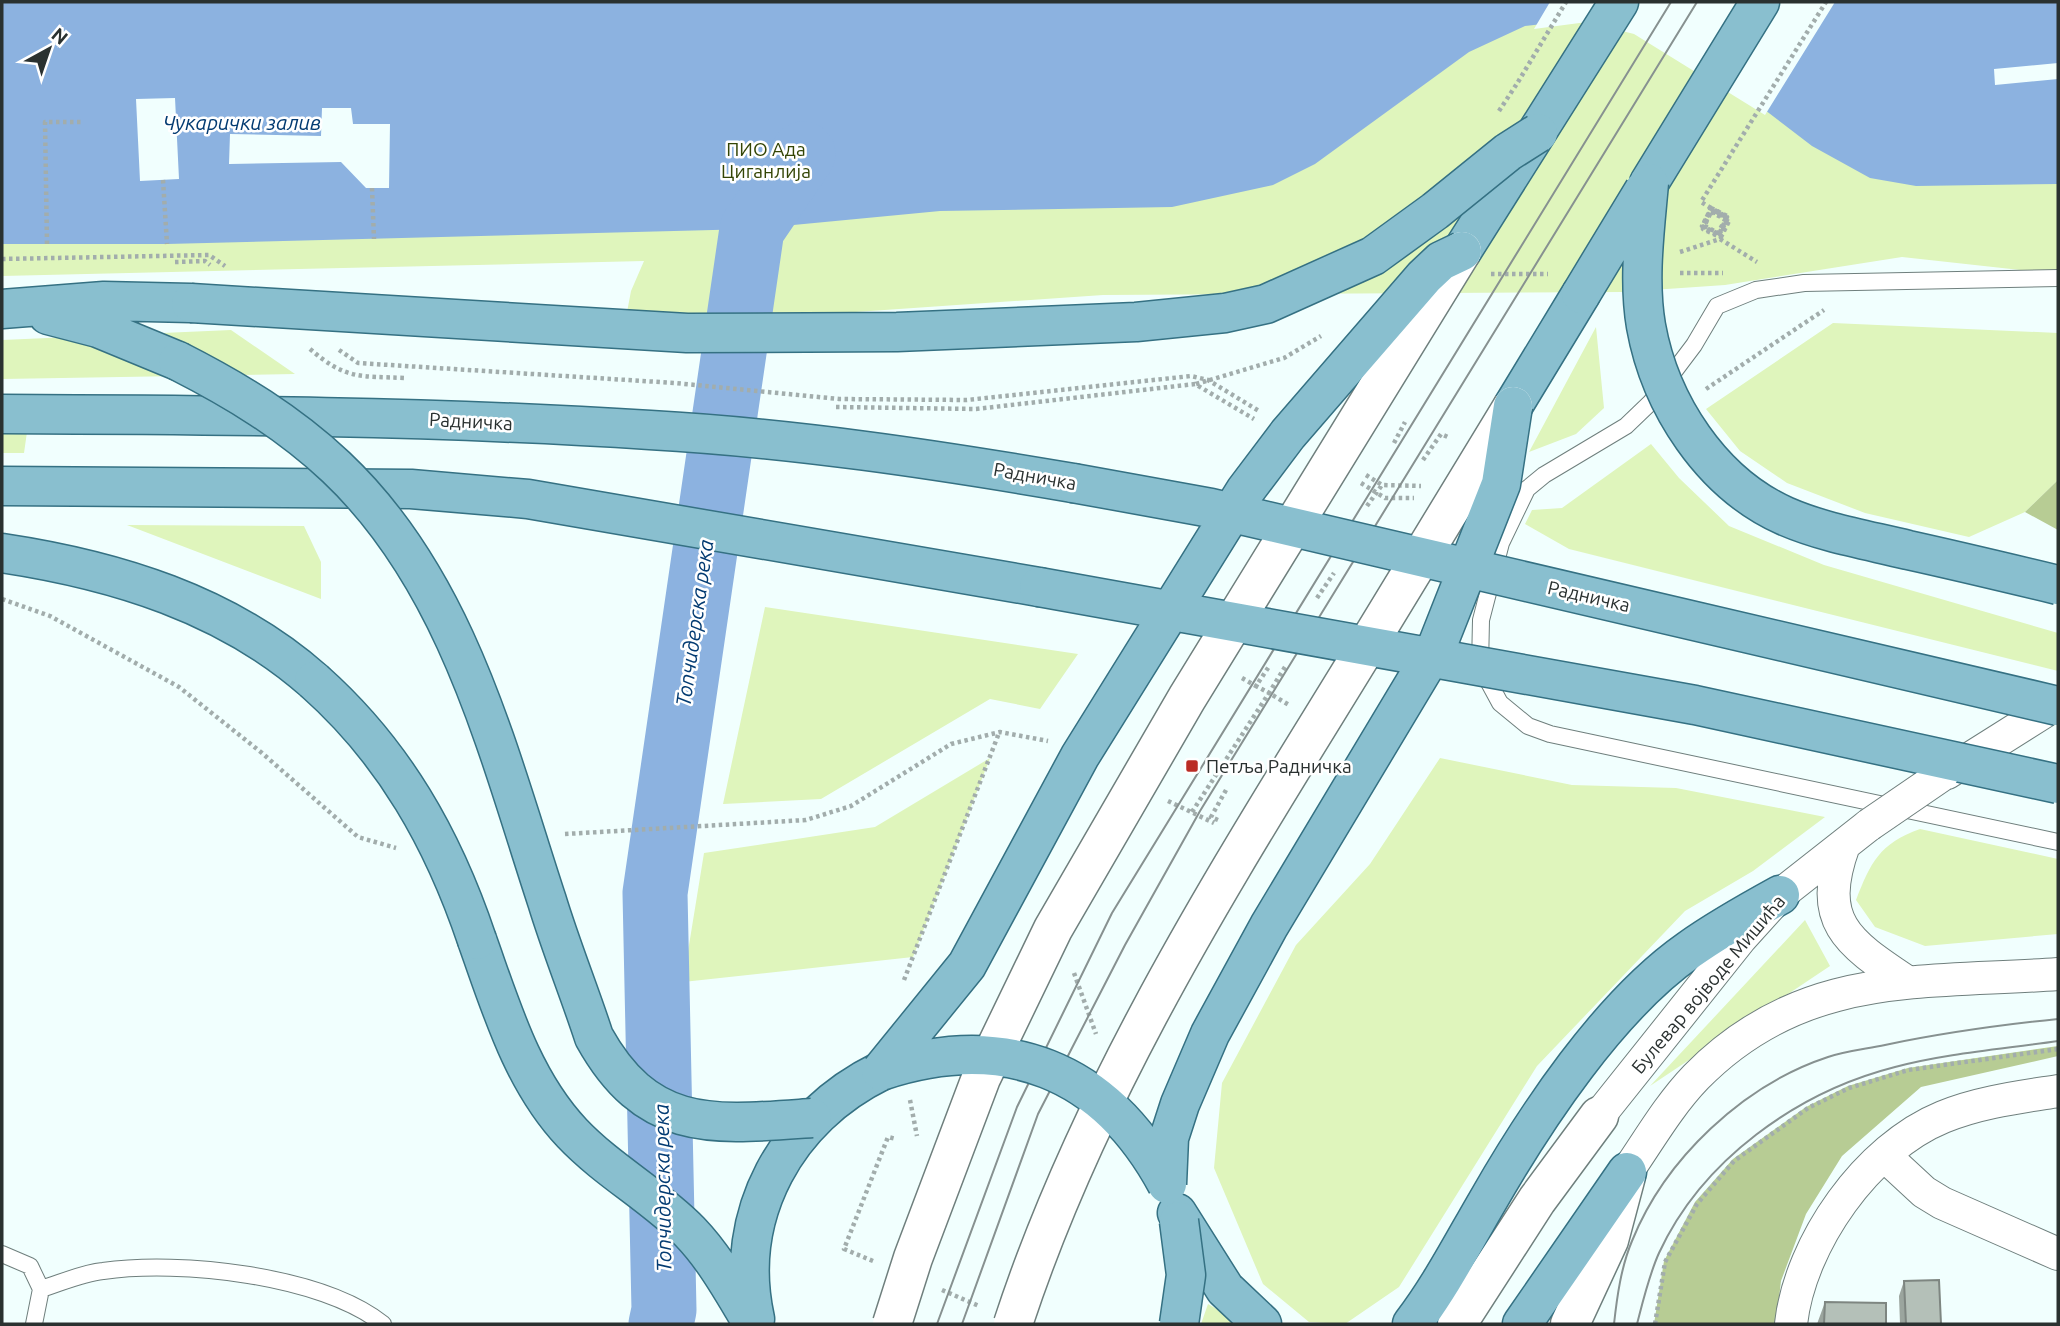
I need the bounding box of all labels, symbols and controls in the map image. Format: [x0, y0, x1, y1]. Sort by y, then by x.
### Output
north arrow [14, 14, 84, 84]
text: N [47, 23, 72, 49]
water label: Чукарички залив [163, 110, 321, 134]
park label: ПИО Ада Циганлија [721, 138, 811, 182]
street label: Радничка [429, 408, 513, 434]
street label: Радничка [992, 458, 1078, 494]
water label: Топчидерска река [670, 538, 718, 708]
street label: Радничка [1546, 576, 1632, 616]
place label: Петља Радничка [1206, 755, 1352, 777]
marker: Петља Радничка [1184, 758, 1200, 774]
street label: Булевар војводе Мишића [1627, 890, 1789, 1078]
water label: Топчидерска река [649, 1104, 675, 1272]

